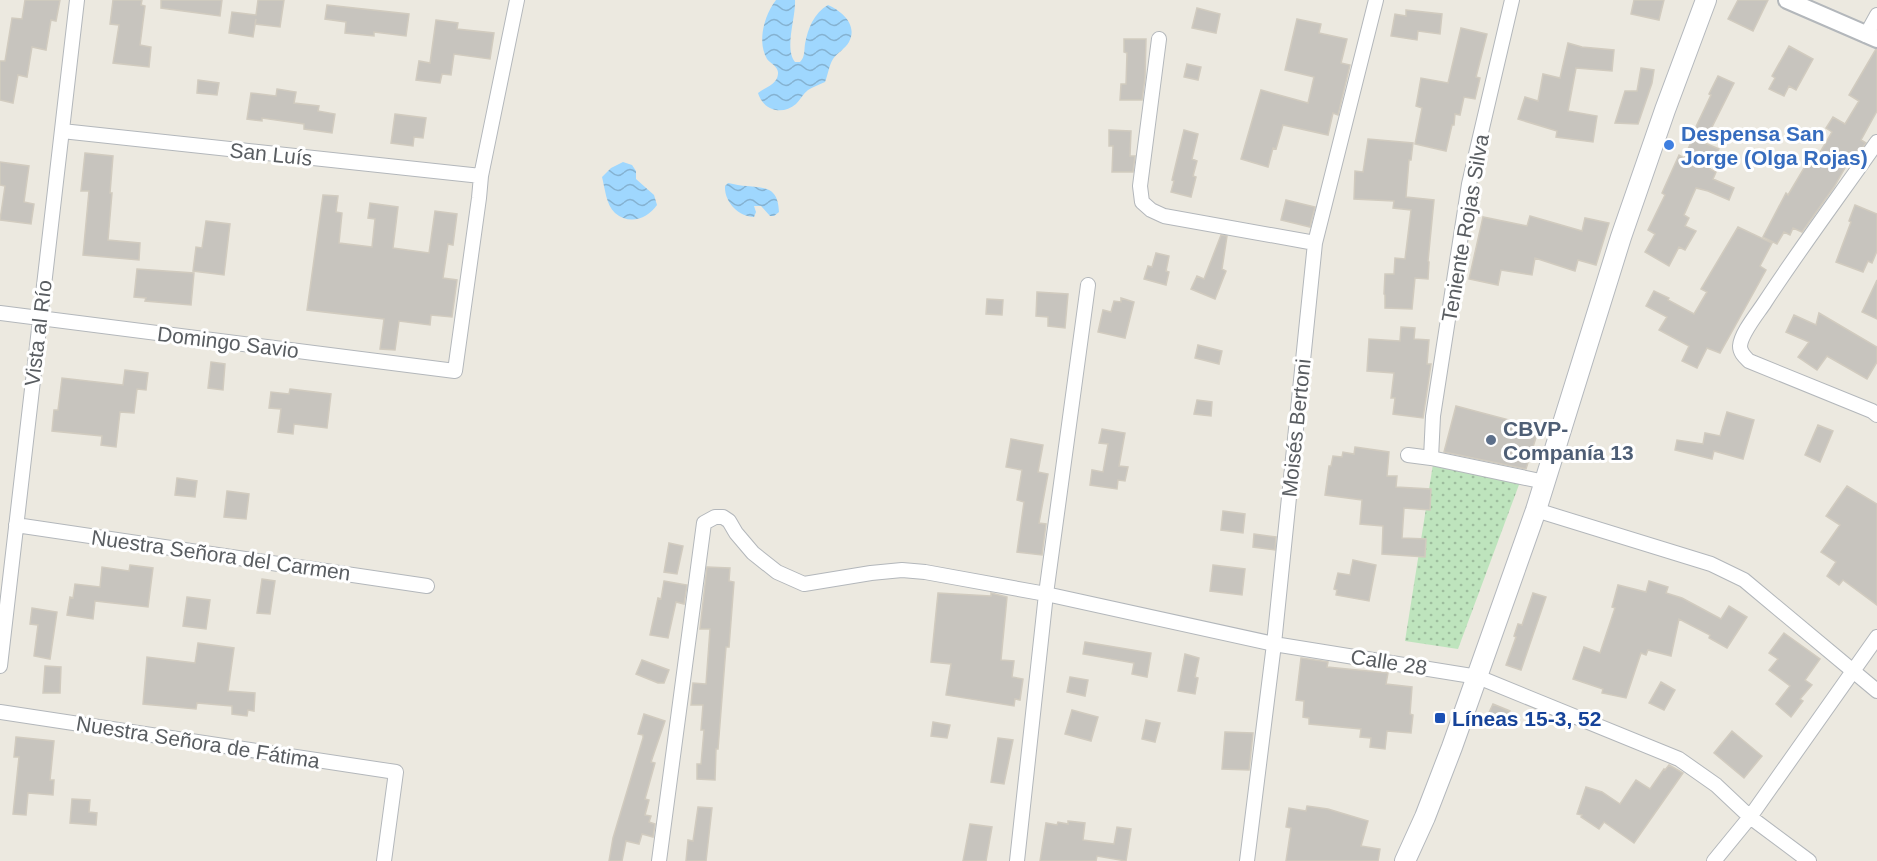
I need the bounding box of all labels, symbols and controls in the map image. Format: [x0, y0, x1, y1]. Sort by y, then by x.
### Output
place label: Despensa San Jorge (Olga Rojas) [1681, 122, 1868, 169]
street label: Teniente Rojas Silva [1437, 132, 1493, 324]
street label: San Luís [229, 138, 313, 170]
marker: Despensa San Jorge (Olga Rojas) [1662, 138, 1676, 152]
street label: Vista al Río [20, 278, 56, 388]
street label: Domingo Savio [156, 322, 300, 362]
street label: Moisés Bertoni [1277, 358, 1315, 498]
place label: CBVP- Companía 13 [1503, 417, 1634, 464]
marker: CBVP- Companía 13 [1484, 433, 1498, 447]
street label: Nuestra Señora del Carmen [90, 525, 352, 585]
street label: Calle 28 [1349, 645, 1429, 679]
place label: Líneas 15-3, 52 [1452, 707, 1601, 730]
street label: Nuestra Señora de Fátima [75, 711, 322, 773]
marker: Líneas 15-3, 52 [1433, 711, 1447, 725]

